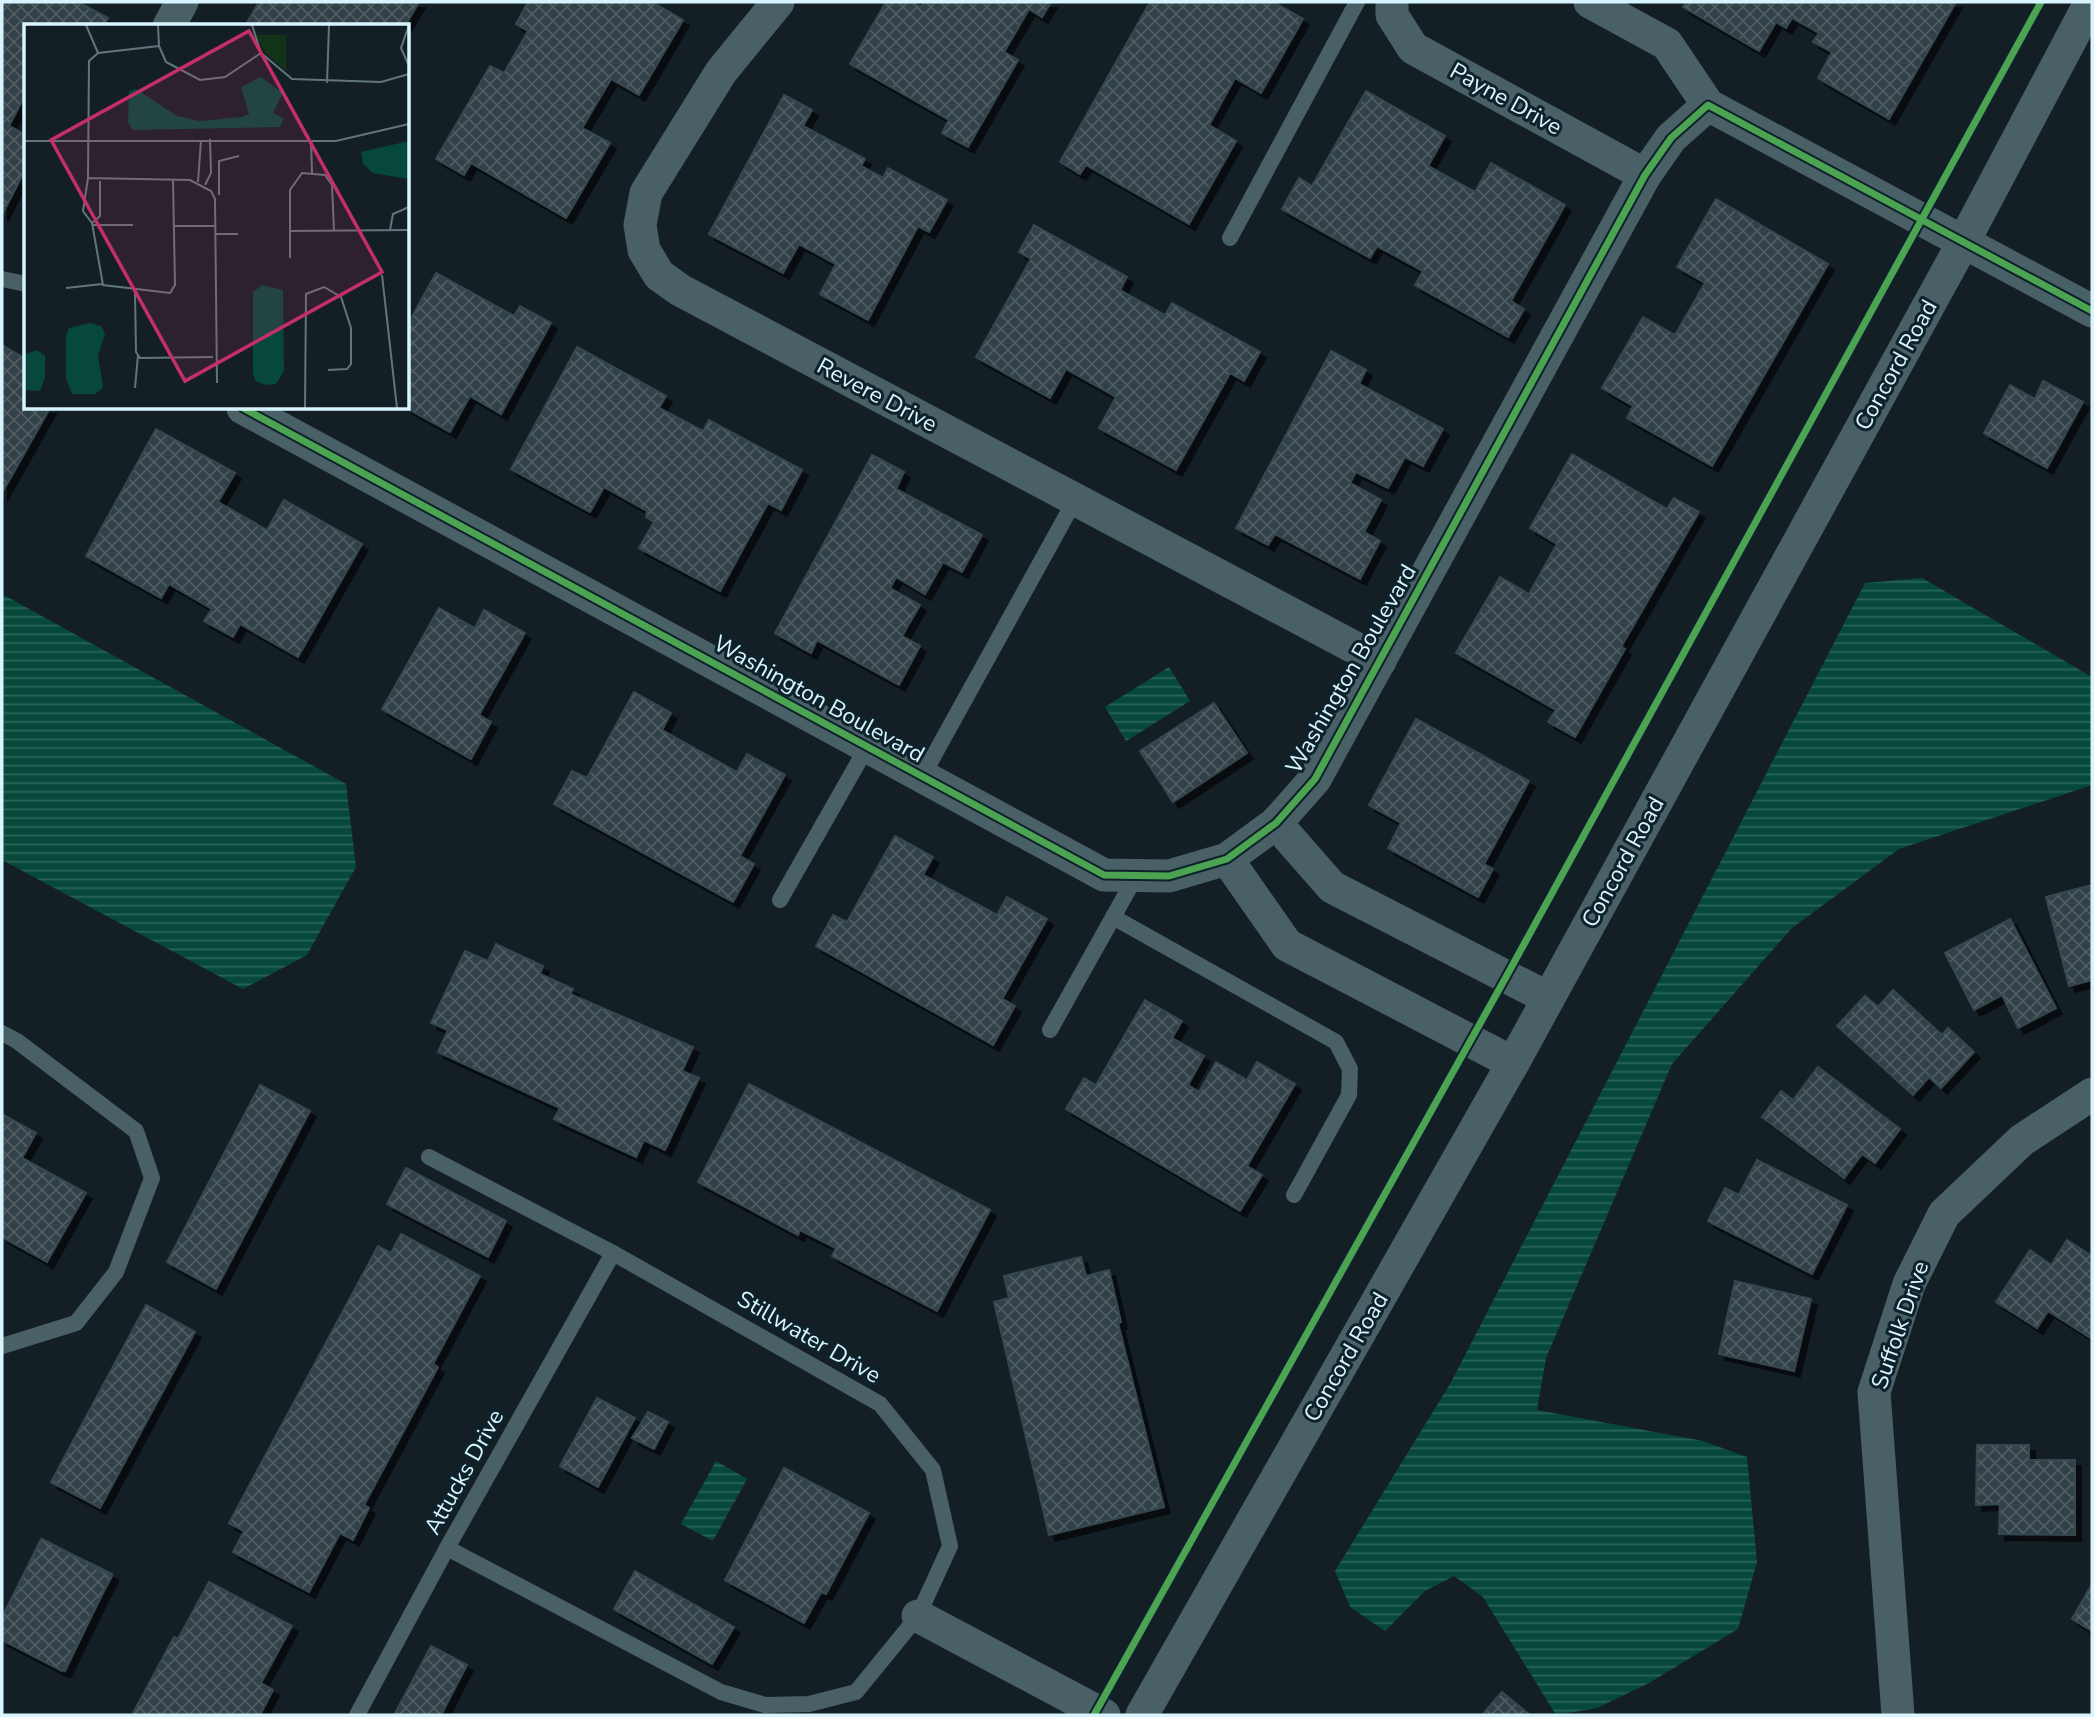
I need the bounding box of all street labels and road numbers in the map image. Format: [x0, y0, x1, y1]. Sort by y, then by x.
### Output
street label: Payne Drive [1444, 55, 1568, 143]
street label: Concord Road [1847, 294, 1945, 436]
street label: Revere Drive [811, 350, 943, 440]
street label: Washington Boulevard [1278, 559, 1424, 779]
street label: Washington Boulevard [708, 628, 930, 770]
street label: Concord Road [1574, 791, 1672, 933]
street label: Suffolk Drive [1864, 1257, 1936, 1393]
street label: Stillwater Drive [732, 1283, 886, 1391]
street label: Concord Road [1296, 1287, 1396, 1427]
street label: Attucks Drive [417, 1404, 511, 1540]

